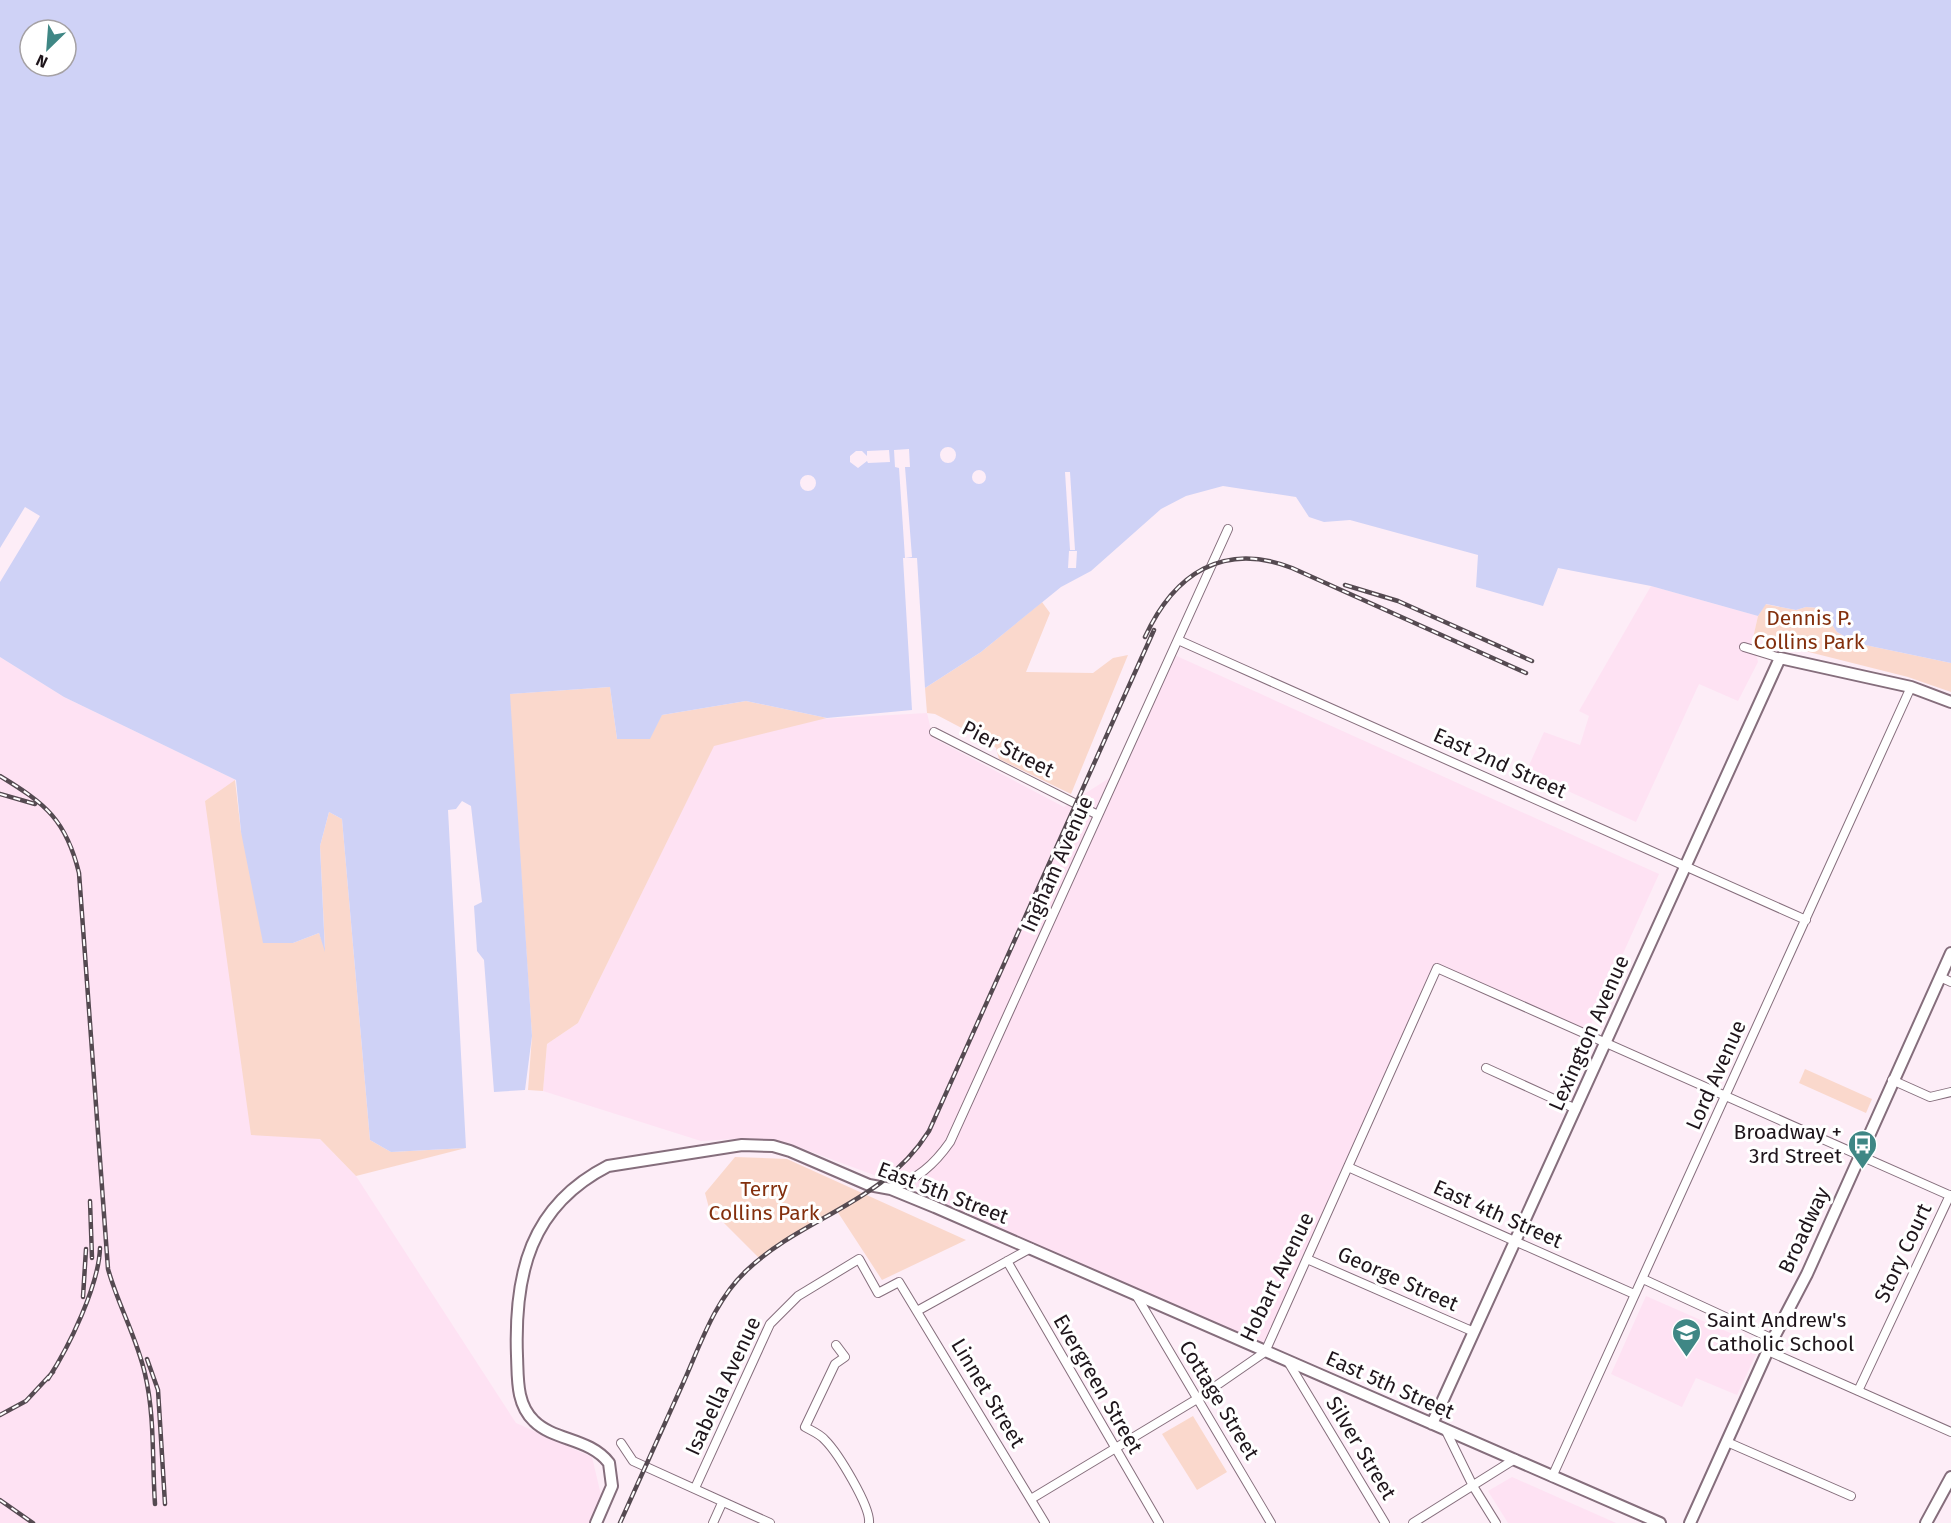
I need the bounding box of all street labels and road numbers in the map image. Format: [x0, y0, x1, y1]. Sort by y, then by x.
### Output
street label: Pier Street [957, 715, 1059, 784]
street label: East 2nd Street [1429, 722, 1571, 804]
street label: Ingham Avenue [1015, 792, 1099, 936]
street label: Lexington Avenue [1543, 951, 1635, 1115]
street label: Lord Avenue [1680, 1016, 1752, 1134]
street label: East 5th Street [874, 1156, 1012, 1230]
street label: East 4th Street [1429, 1174, 1567, 1254]
street label: Broadway [1773, 1182, 1836, 1277]
street label: Story Court [1869, 1199, 1937, 1307]
street label: Hobart Avenue [1234, 1208, 1320, 1346]
street label: George Street [1334, 1241, 1463, 1317]
street label: Evergreen Street [1048, 1310, 1149, 1459]
street label: Isabella Avenue [680, 1313, 766, 1459]
street label: Linnet Street [945, 1334, 1031, 1453]
street label: Cottage Street [1173, 1336, 1265, 1465]
street label: East 5th Street [1322, 1345, 1459, 1425]
street label: Silver Street [1320, 1392, 1402, 1505]

